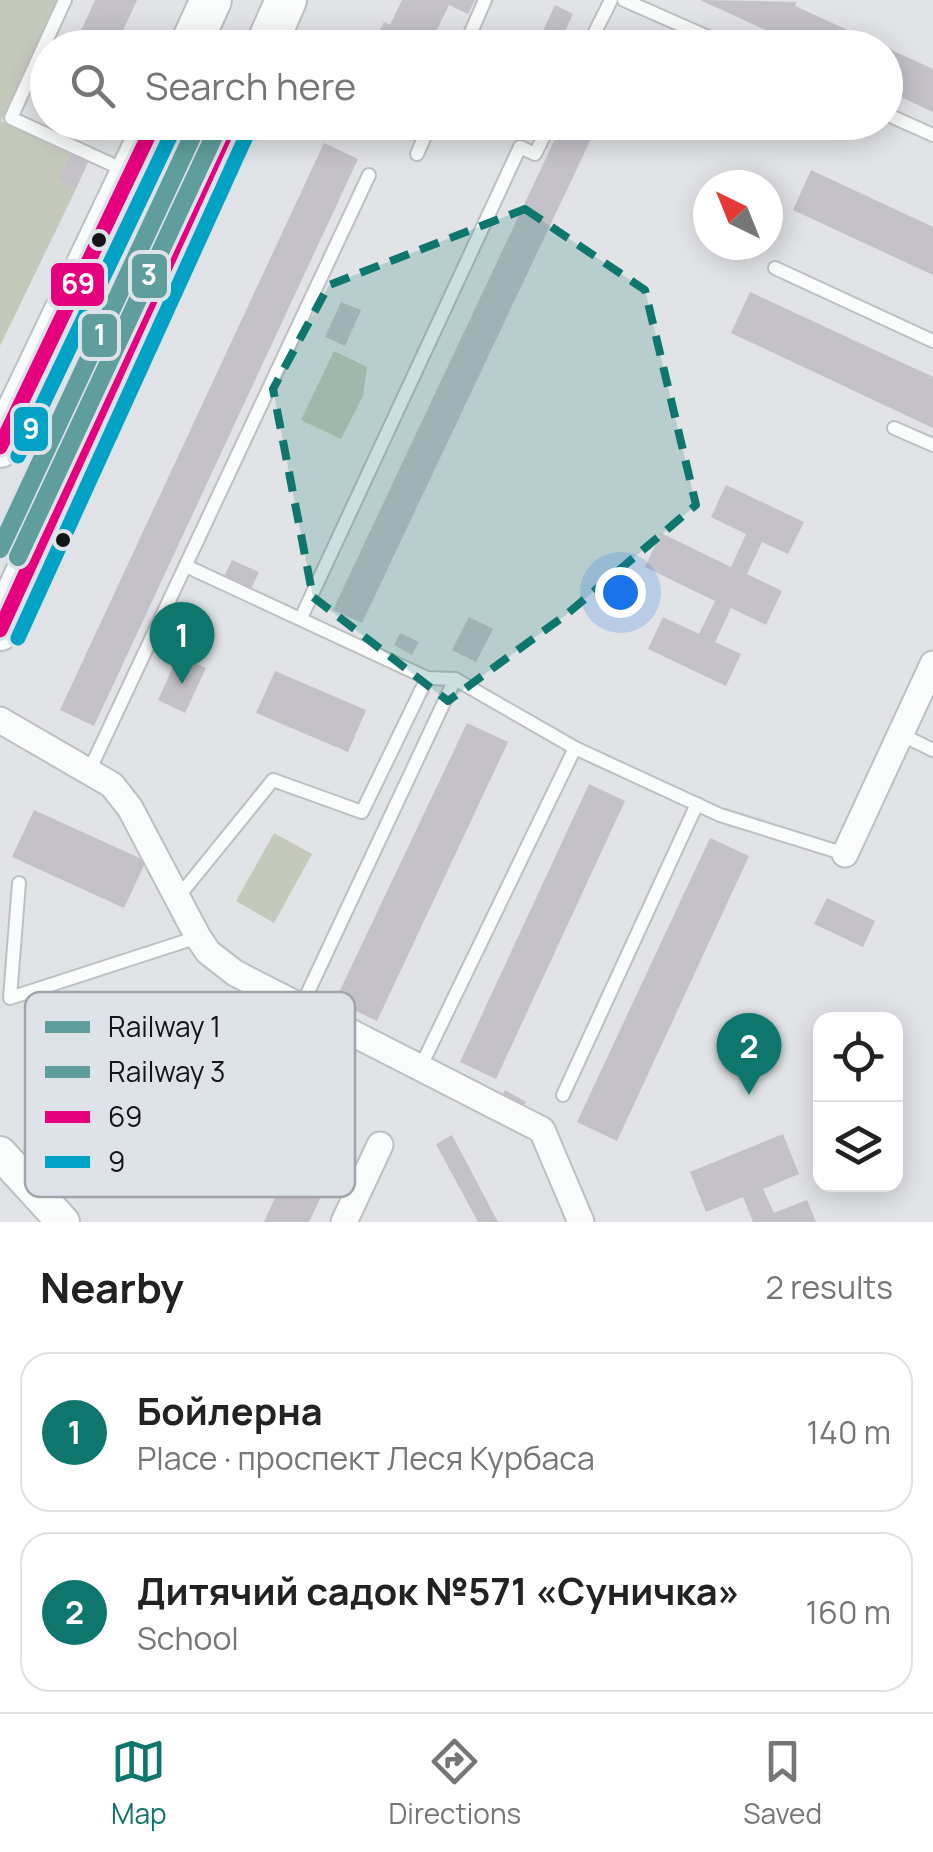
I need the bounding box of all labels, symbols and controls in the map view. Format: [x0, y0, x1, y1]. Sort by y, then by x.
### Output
search box [30, 30, 903, 140]
icon: search [65, 58, 120, 113]
text: Search here [145, 59, 356, 111]
north arrow [693, 170, 783, 260]
unlabelled marker [89, 230, 109, 250]
line badge: 3 [130, 252, 169, 300]
text: 3 [141, 255, 157, 293]
line badge: 69 [49, 261, 106, 308]
text: 69 [61, 264, 95, 302]
line badge: 1 [80, 312, 119, 359]
text: 1 [94, 315, 106, 353]
line badge: 9 [12, 405, 50, 453]
text: 9 [22, 409, 40, 447]
unlabelled marker [53, 530, 73, 550]
your location [595, 567, 646, 618]
pin: 1 [150, 602, 214, 684]
legend [25, 992, 355, 1197]
text: Railway 1 [108, 1007, 221, 1045]
pin: 2 [716, 1012, 782, 1095]
map controls [813, 1012, 903, 1192]
button: locate [813, 1012, 903, 1102]
text: Railway 3 [108, 1052, 226, 1090]
text: 69 [108, 1097, 142, 1135]
button: layers [813, 1102, 903, 1192]
text: 9 [108, 1142, 125, 1180]
text: Nearby [40, 1258, 184, 1316]
text: 2 results [766, 1265, 893, 1309]
text: Бойлерна [137, 1384, 323, 1436]
text: 1 [67, 1410, 82, 1454]
text: 140 m [807, 1410, 891, 1454]
text: Place · проспект Леся Курбаса [137, 1436, 595, 1480]
text: Дитячий садок №571 «Суничка» [137, 1564, 740, 1616]
text: 2 [65, 1590, 84, 1634]
text: 160 m [806, 1590, 891, 1634]
text: School [137, 1616, 239, 1660]
tab: Map [111, 1734, 167, 1832]
tab: Directions [389, 1734, 521, 1832]
tab: Saved [743, 1734, 822, 1832]

